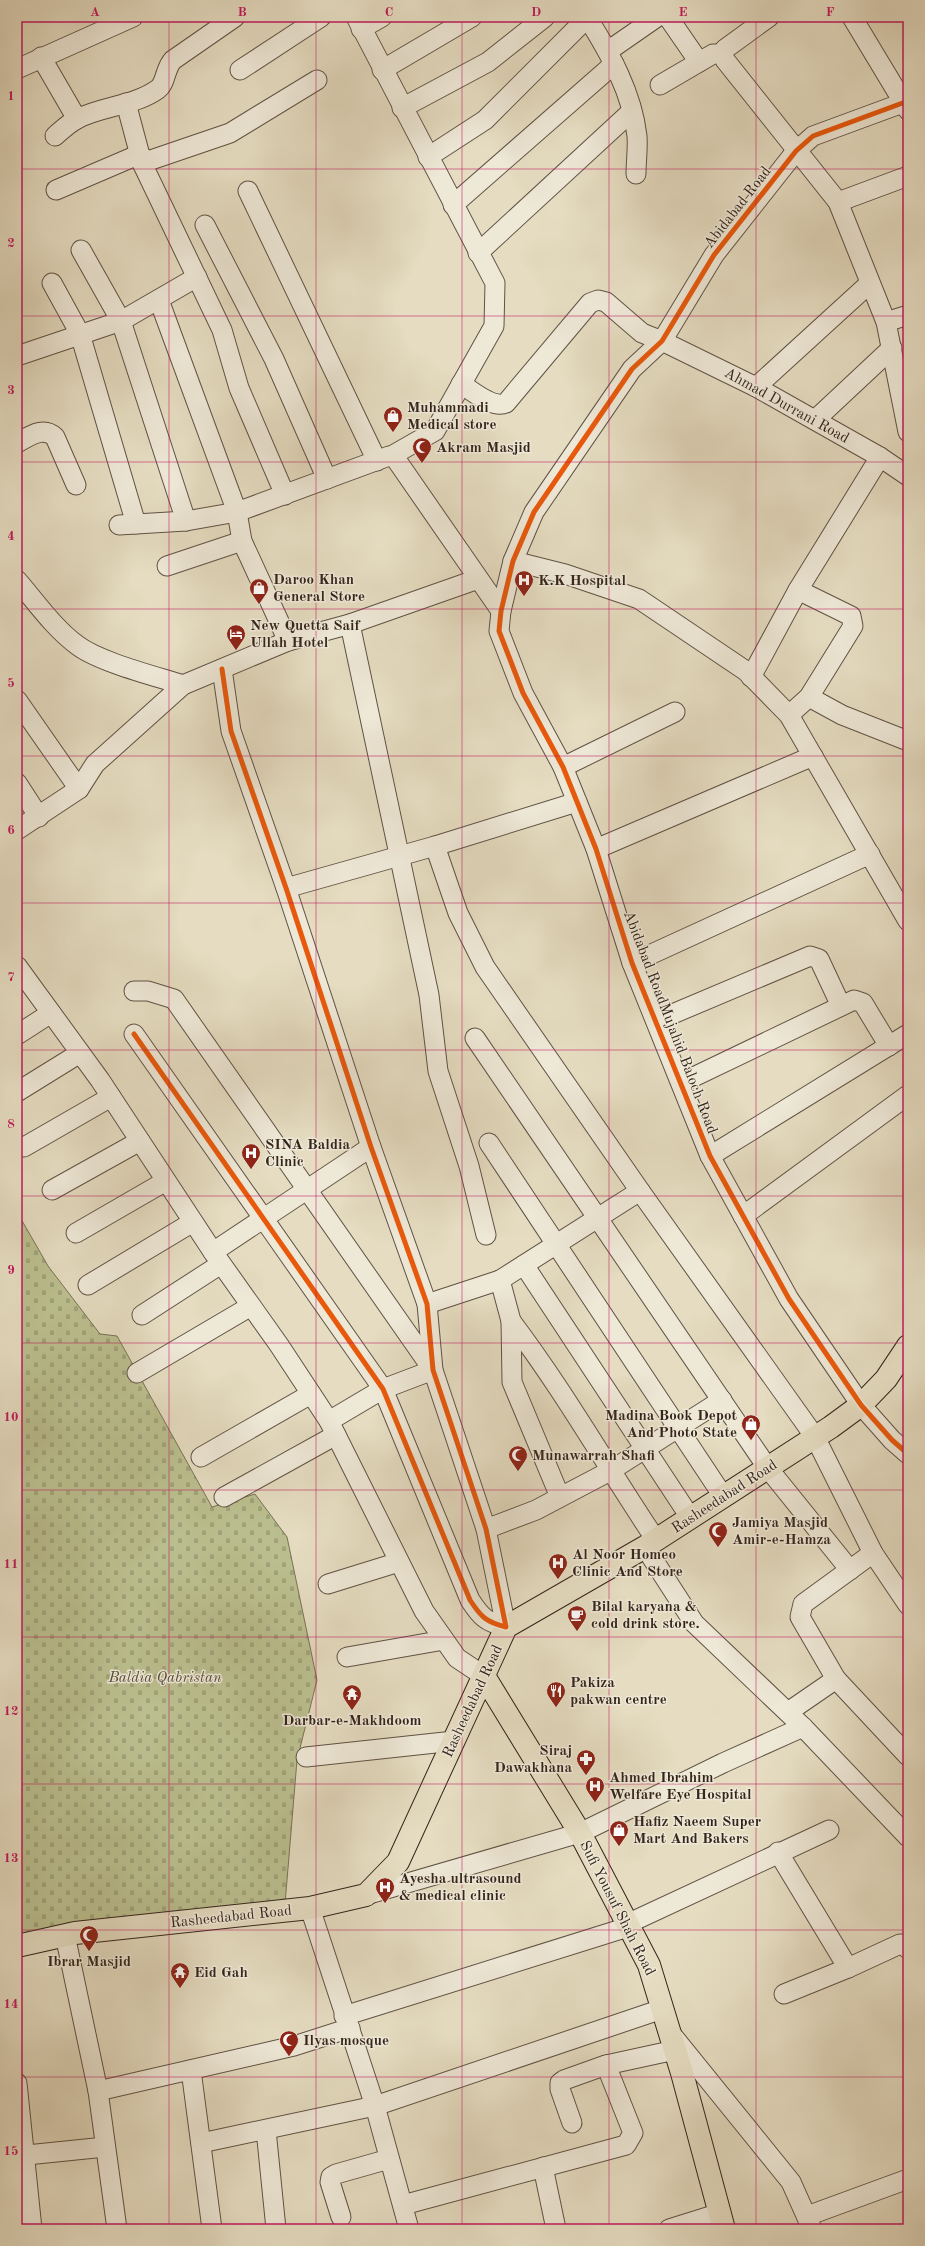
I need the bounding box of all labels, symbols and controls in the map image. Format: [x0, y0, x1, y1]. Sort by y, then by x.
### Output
text: A [90, 6, 100, 19]
text: B [237, 6, 247, 19]
text: C [385, 6, 393, 19]
text: D [531, 6, 541, 19]
text: E [679, 6, 688, 19]
text: F [826, 6, 835, 19]
text: 1 [7, 90, 15, 103]
street label: Abidabad Road [702, 164, 775, 252]
text: 2 [7, 237, 15, 250]
street label: Ahmad Durrani Road [721, 366, 851, 447]
text: 3 [7, 384, 15, 397]
place label: Muhammadi Medical store [407, 401, 496, 433]
shop icon: Muhammadi Medical store [382, 405, 404, 433]
mosque icon: Akram Masjid [411, 436, 433, 464]
place label: Akram Masjid [436, 441, 531, 456]
text: 4 [7, 530, 15, 543]
hospital icon: K.K Hospital [513, 569, 535, 597]
place label: Daroo Khan General Store [273, 573, 365, 605]
place label: K.K Hospital [538, 574, 627, 589]
shop icon: Daroo Khan General Store [248, 577, 270, 605]
place label: New Quetta Saif Ullah Hotel [250, 619, 361, 651]
hotel icon: New Quetta Saif Ullah Hotel [225, 623, 247, 651]
text: 5 [7, 677, 15, 690]
text: 6 [7, 824, 15, 837]
street label: Abidabad RoadMujahid Baloch Road [620, 909, 719, 1136]
text: 7 [7, 971, 15, 984]
text: 8 [7, 1118, 15, 1131]
place label: SINA Baldia Clinic [265, 1138, 350, 1170]
hospital icon: SINA Baldia Clinic [240, 1142, 262, 1170]
text: 9 [7, 1264, 15, 1277]
place label: Madina Book Depot And Photo State [605, 1409, 738, 1441]
text: 10 [3, 1411, 19, 1424]
shop icon: Madina Book Depot And Photo State [740, 1413, 762, 1441]
mosque icon: Munawarrah Shafi [507, 1444, 529, 1472]
place label: Munawarrah Shafi [532, 1449, 655, 1464]
street label: Rasheedabad Road [669, 1458, 780, 1537]
place label: Jamiya Masjid Amir-e-Hamza [732, 1516, 831, 1548]
mosque icon: Jamiya Masjid Amir-e-Hamza [707, 1520, 729, 1548]
place label: Al Noor Homeo Clinic And Store [572, 1548, 683, 1580]
hospital icon: Al Noor Homeo Clinic And Store [547, 1552, 569, 1580]
text: 11 [3, 1558, 19, 1571]
place label: Bilal karyana & cold drink store. [591, 1600, 700, 1632]
cafe icon: Bilal karyana & cold drink store. [566, 1604, 588, 1632]
street label: Rasheedabad Road [441, 1643, 506, 1760]
park label: Baldia Qabristan [107, 1671, 222, 1686]
place label: Pakiza pakwan centre [570, 1676, 667, 1708]
restaurant icon: Pakiza pakwan centre [545, 1680, 567, 1708]
temple icon: Darbar-e-Makhdoom [341, 1683, 363, 1711]
text: 12 [3, 1705, 19, 1718]
place label: Darbar-e-Makhdoom [282, 1714, 422, 1729]
place label: Siraj Dawakhana [494, 1744, 572, 1776]
pharmacy icon: Siraj Dawakhana [575, 1748, 597, 1776]
place label: Ahmed Ibrahim Welfare Eye Hospital [609, 1771, 752, 1803]
hospital icon: Ahmed Ibrahim Welfare Eye Hospital [584, 1775, 606, 1803]
place label: Hafiz Naeem Super Mart And Bakers [633, 1815, 762, 1847]
shop icon: Hafiz Naeem Super Mart And Bakers [608, 1819, 630, 1847]
street label: Sufi Yousuf Shah Road [576, 1839, 657, 1979]
text: 13 [3, 1852, 19, 1865]
place label: Ayesha ultrasound & medical clinic [399, 1872, 522, 1904]
hospital icon: Ayesha ultrasound & medical clinic [374, 1876, 396, 1904]
street label: Rasheedabad Road [170, 1904, 293, 1931]
mosque icon: Ibrar Masjid [78, 1924, 100, 1952]
place label: Ibrar Masjid [47, 1955, 131, 1970]
temple icon: Eid Gah [169, 1961, 191, 1989]
place label: Eid Gah [194, 1966, 248, 1981]
text: 14 [3, 1998, 19, 2011]
mosque icon: Ilyas mosque [278, 2029, 300, 2057]
place label: Ilyas mosque [303, 2034, 389, 2049]
text: 15 [3, 2145, 19, 2158]

